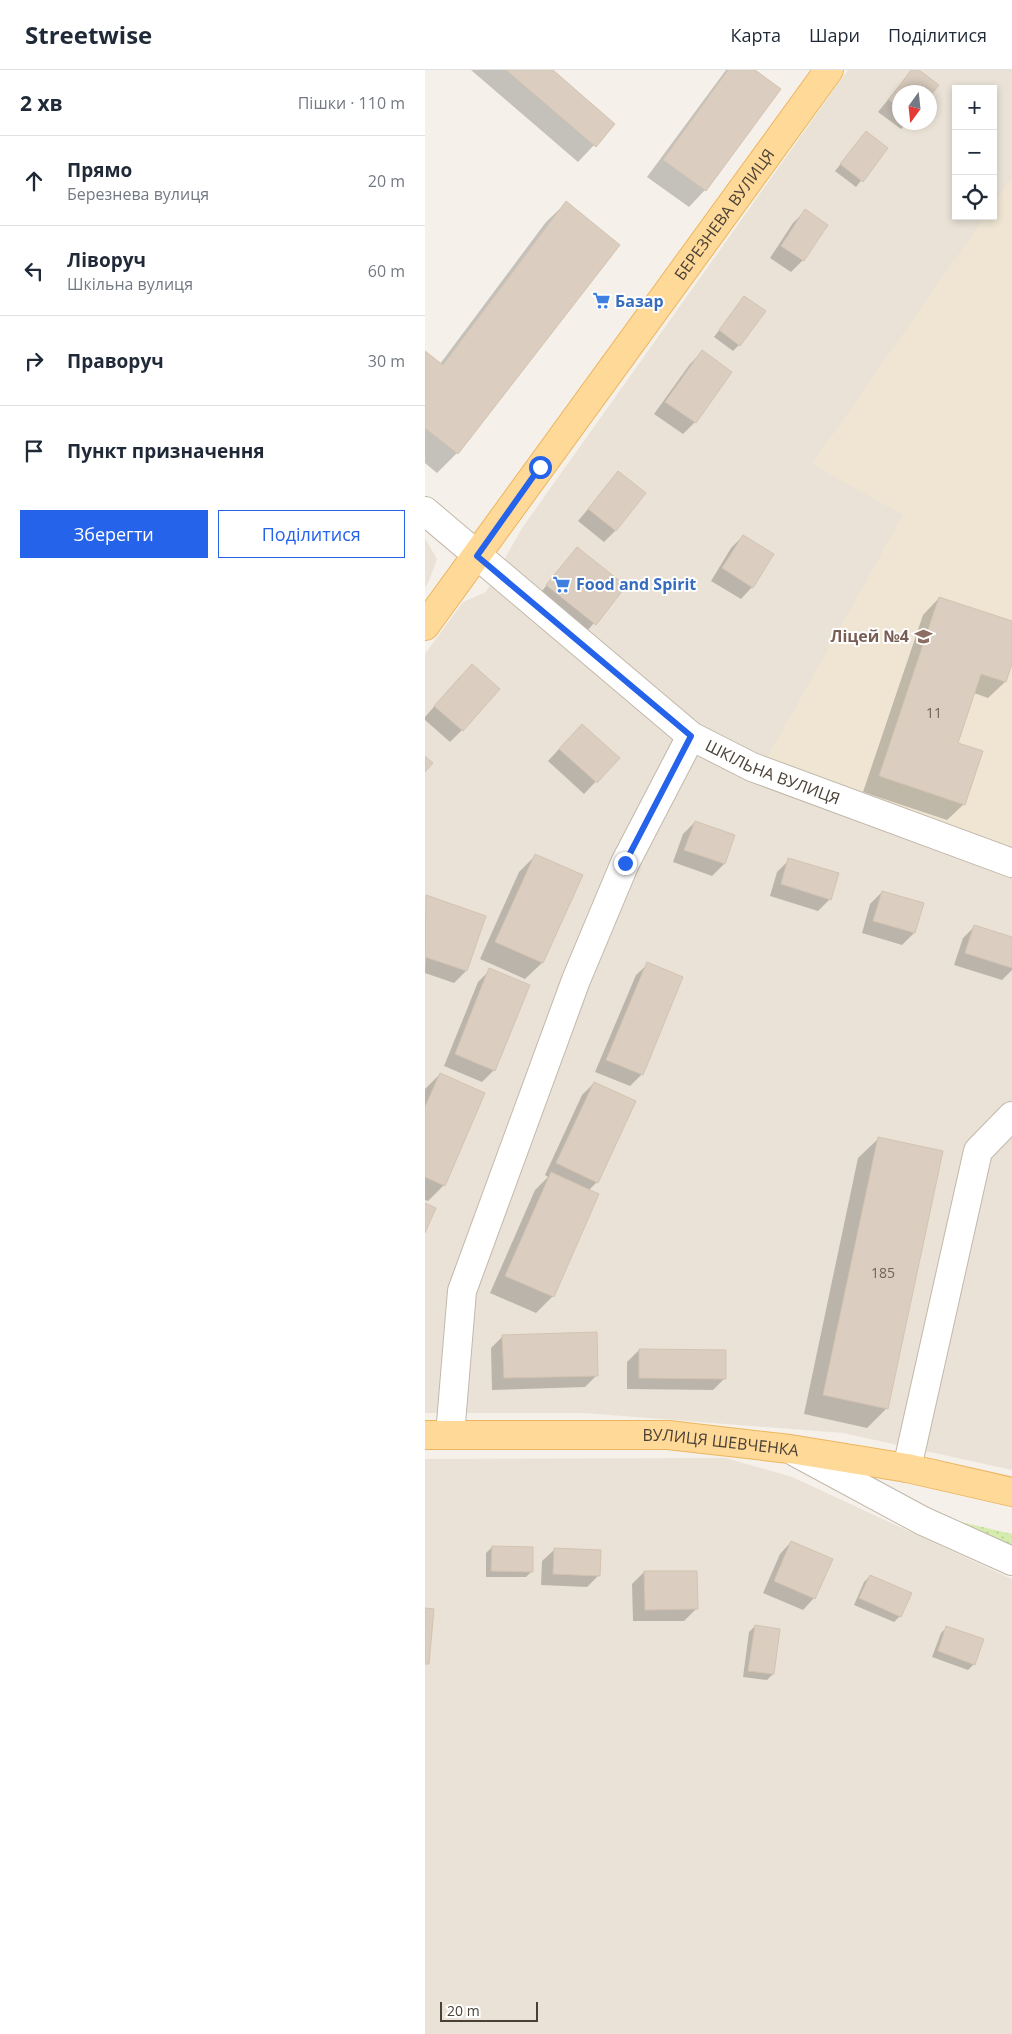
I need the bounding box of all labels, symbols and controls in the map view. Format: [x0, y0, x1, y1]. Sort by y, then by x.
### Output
text: Streetwise [25, 18, 152, 51]
text: Карта [730, 23, 781, 47]
text: Шари [809, 23, 860, 47]
text: Поділитися [888, 23, 987, 47]
north arrow [892, 85, 937, 130]
map controls [952, 85, 997, 220]
button: + [952, 85, 997, 130]
text: 2 хв [20, 89, 63, 117]
text: Пішки · 110 m [298, 92, 405, 114]
button: − [952, 130, 997, 175]
street label: БЕРЕЗНЕВА ВУЛИЦЯ [669, 144, 779, 284]
text: Прямо [67, 157, 132, 183]
icon: ahead [20, 167, 48, 195]
text: 20 m [368, 170, 405, 192]
button: locate [952, 175, 997, 220]
text: Березнева вулиця [67, 183, 209, 205]
text: Ліворуч [67, 247, 146, 273]
icon: left [20, 257, 48, 285]
text: 60 m [368, 260, 405, 282]
text: Шкільна вулиця [67, 273, 193, 295]
place label: Базар [615, 290, 664, 312]
supermarket icon: Базар [591, 291, 611, 311]
icon: right [20, 347, 48, 375]
text: Праворуч [67, 348, 164, 374]
text: 30 m [368, 350, 405, 372]
icon: arrive [20, 437, 48, 465]
text: Пункт призначення [67, 438, 265, 464]
route start [529, 456, 552, 479]
button: Зберегти [20, 510, 208, 558]
button: Поділитися [218, 510, 405, 558]
place label: Food and Spirit [576, 573, 696, 595]
supermarket icon: Food and Spirit [552, 574, 572, 594]
place label: Ліцей №4 [830, 625, 909, 647]
school or university icon: Ліцей №4 [913, 626, 933, 646]
house number: 11 [926, 703, 942, 722]
street label: ШКІЛЬНА ВУЛИЦЯ [702, 734, 843, 810]
route end [614, 852, 637, 875]
house number: 185 [871, 1263, 895, 1282]
street label: ВУЛИЦЯ ШЕВЧЕНКА [642, 1423, 801, 1461]
scale bar [440, 1999, 537, 2022]
text: 20 m [447, 2001, 480, 2020]

